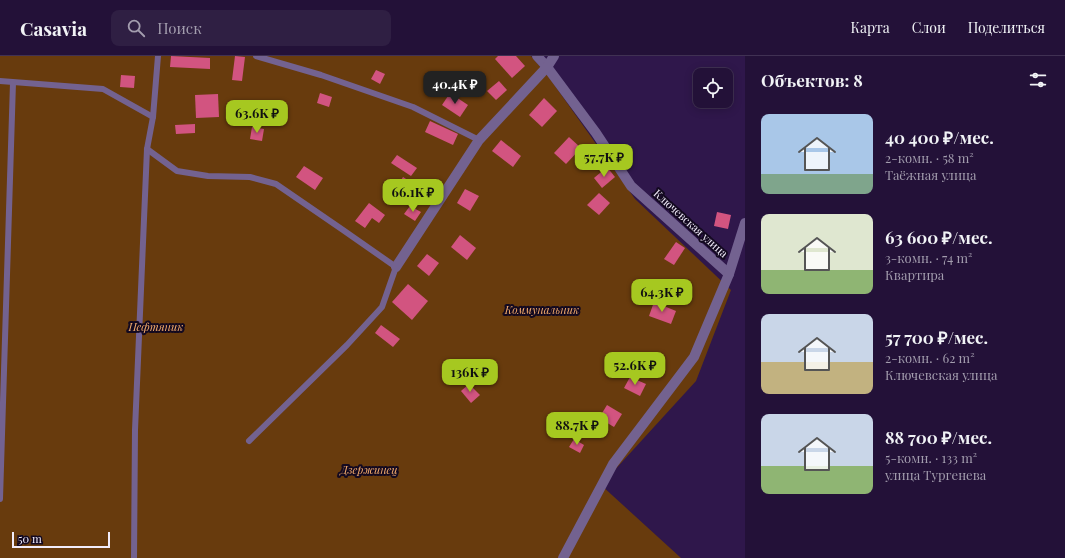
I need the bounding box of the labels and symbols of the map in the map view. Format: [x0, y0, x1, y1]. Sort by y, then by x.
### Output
pin: 40.4K ₽ [418, 71, 492, 105]
pin: 63.6K ₽ [220, 100, 294, 134]
pin: 57.7K ₽ [567, 144, 641, 178]
pin: 66.1K ₽ [376, 179, 450, 213]
street label: Ключевская улица [651, 186, 732, 261]
pin: 64.3K ₽ [625, 279, 699, 313]
park label: Коммунальник [504, 302, 579, 317]
park label: Нефтяник [128, 319, 183, 334]
pin: 52.6K ₽ [598, 352, 672, 386]
pin: 136K ₽ [437, 359, 503, 393]
pin: 88.7K ₽ [540, 412, 614, 446]
park label: Дзержинец [338, 462, 398, 477]
scale bar [12, 530, 110, 549]

